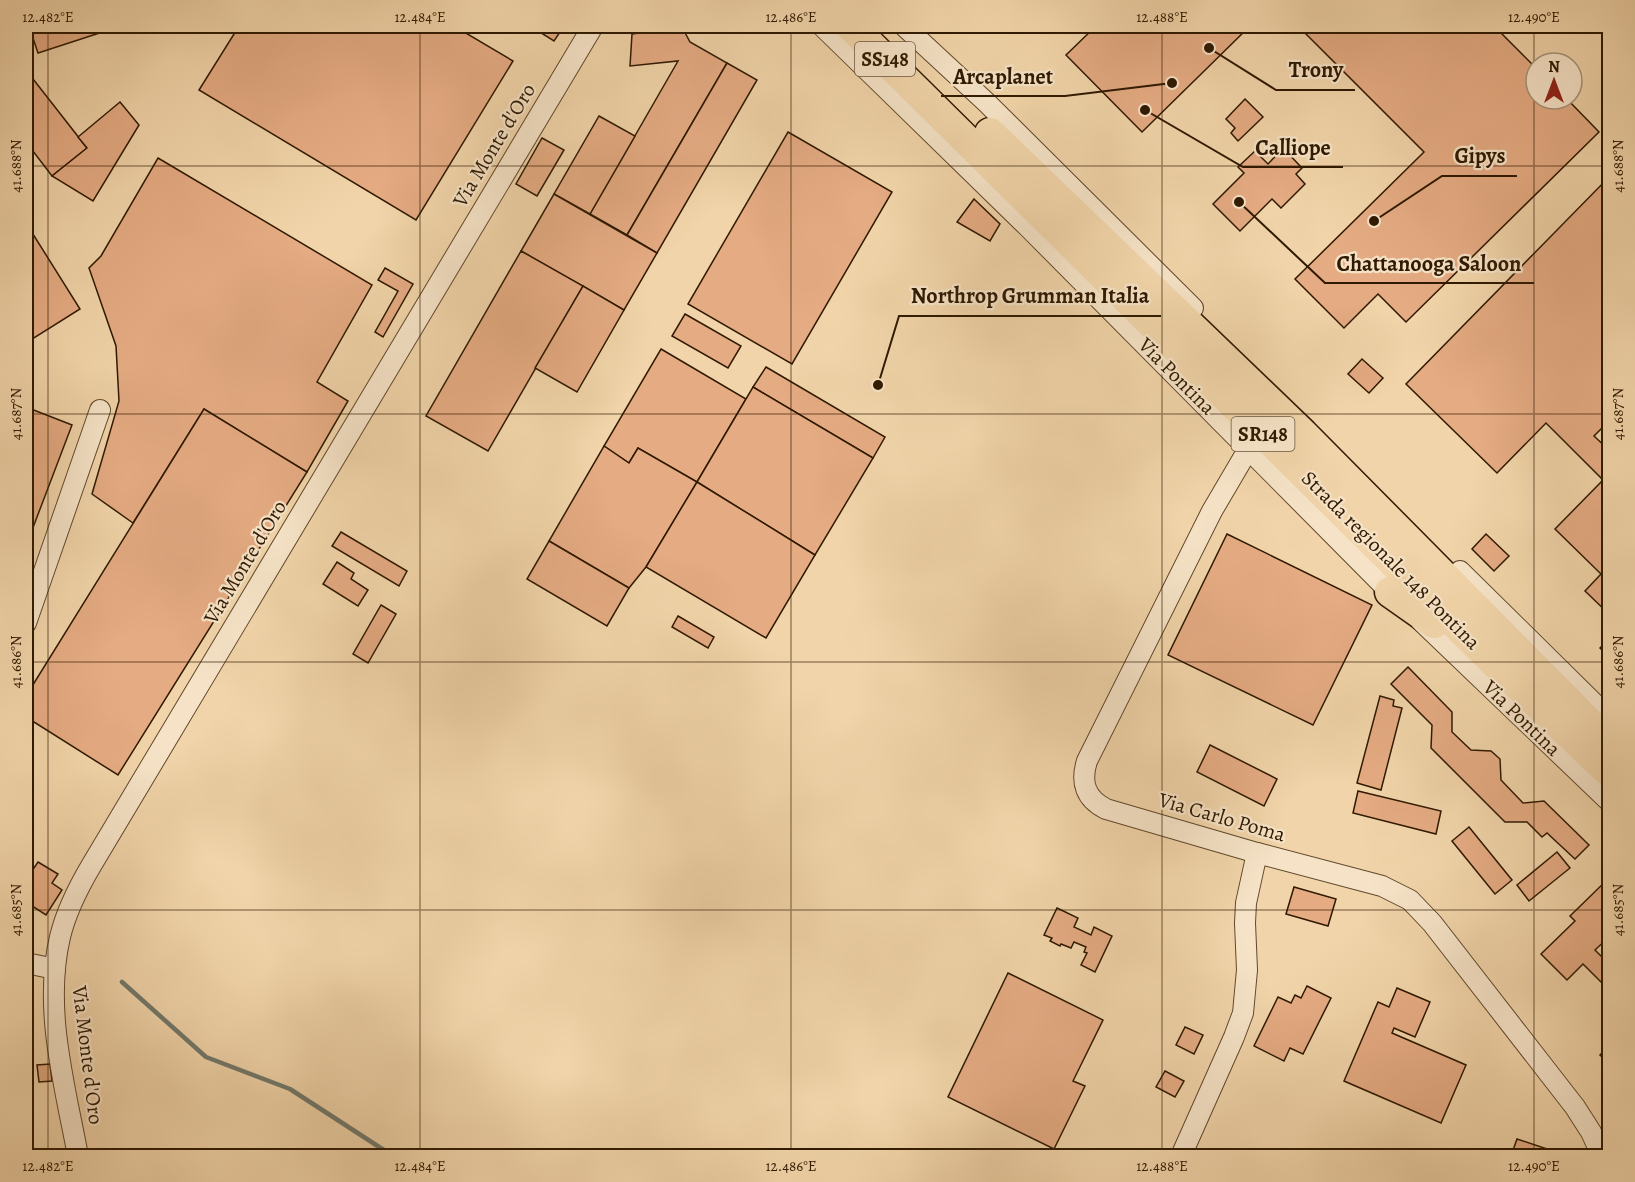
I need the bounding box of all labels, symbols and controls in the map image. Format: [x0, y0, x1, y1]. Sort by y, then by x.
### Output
text: 12.482°E [22, 7, 74, 27]
text: 12.484°E [394, 7, 446, 27]
text: 12.486°E [765, 7, 817, 27]
text: 12.488°E [1136, 7, 1188, 27]
text: 12.490°E [1508, 7, 1560, 27]
road number: SS148 [855, 42, 915, 76]
callout: Trony [1276, 50, 1355, 90]
north arrow [1524, 51, 1584, 111]
text: Trony [1289, 55, 1344, 85]
callout: Arcaplanet [941, 56, 1065, 96]
text: N [1548, 56, 1560, 78]
text: Arcaplanet [952, 62, 1054, 92]
street label: Via Monte d'Oro [446, 78, 542, 213]
callout: Calliope [1243, 127, 1343, 167]
text: Calliope [1255, 133, 1331, 163]
callout: Gipys [1442, 136, 1517, 176]
text: 41.688°N [6, 139, 26, 193]
text: 41.688°N [1608, 139, 1628, 193]
text: Gipys [1454, 141, 1506, 171]
callout: Chattanooga Saloon [1325, 243, 1534, 283]
text: Chattanooga Saloon [1337, 249, 1521, 279]
callout: Northrop Grumman Italia [899, 276, 1161, 316]
text: Northrop Grumman Italia [911, 281, 1150, 311]
street label: Via Pontina [1132, 331, 1222, 421]
text: 41.687°N [6, 388, 26, 440]
text: 41.687°N [1608, 388, 1628, 440]
road number: SR148 [1232, 417, 1294, 451]
street label: Strada regionale 148 Pontina [1295, 464, 1487, 656]
street label: Via Monte d'Oro [197, 495, 293, 630]
text: 41.686°N [6, 635, 26, 688]
text: 41.686°N [1608, 635, 1628, 688]
street label: Via Pontina [1476, 673, 1567, 762]
street label: Via Carlo Poma [1154, 785, 1289, 849]
text: 41.685°N [6, 884, 26, 936]
text: 41.685°N [1608, 884, 1628, 936]
street label: Via Monte d'Oro [65, 983, 110, 1126]
text: 12.482°E [22, 1156, 74, 1176]
text: 12.484°E [394, 1156, 446, 1176]
text: 12.486°E [765, 1156, 817, 1176]
text: 12.488°E [1136, 1156, 1188, 1176]
text: 12.490°E [1508, 1156, 1560, 1176]

